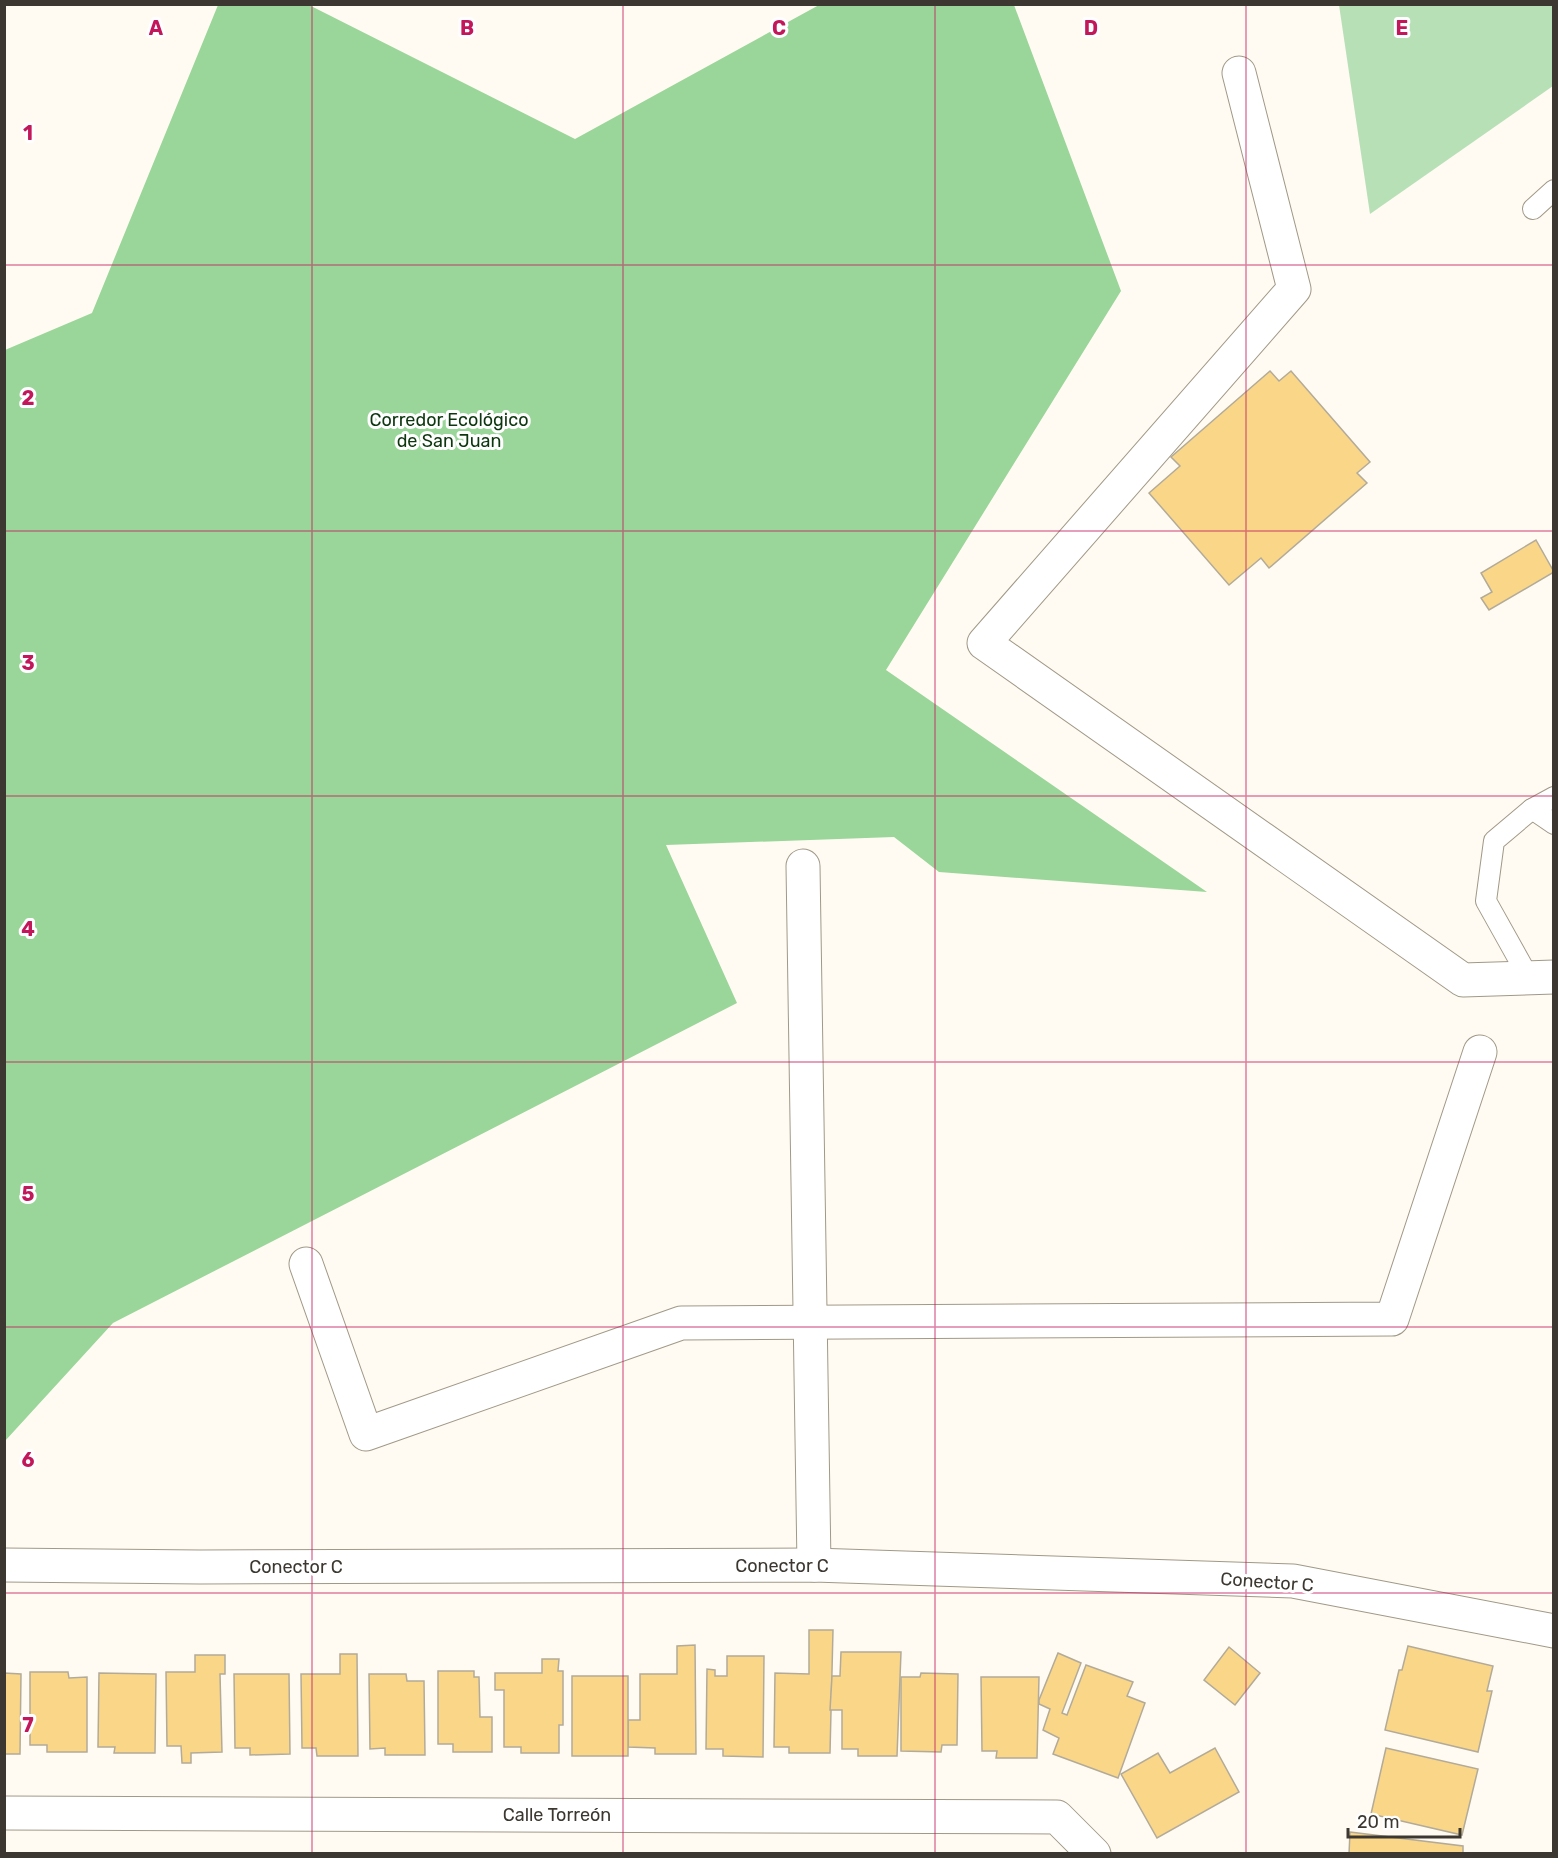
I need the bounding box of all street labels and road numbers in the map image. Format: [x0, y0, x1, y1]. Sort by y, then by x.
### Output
street label: Conector C [735, 1555, 829, 1577]
street label: Conector C [249, 1556, 343, 1578]
street label: Conector C [1220, 1568, 1314, 1596]
street label: Calle Torreón [503, 1804, 611, 1826]

